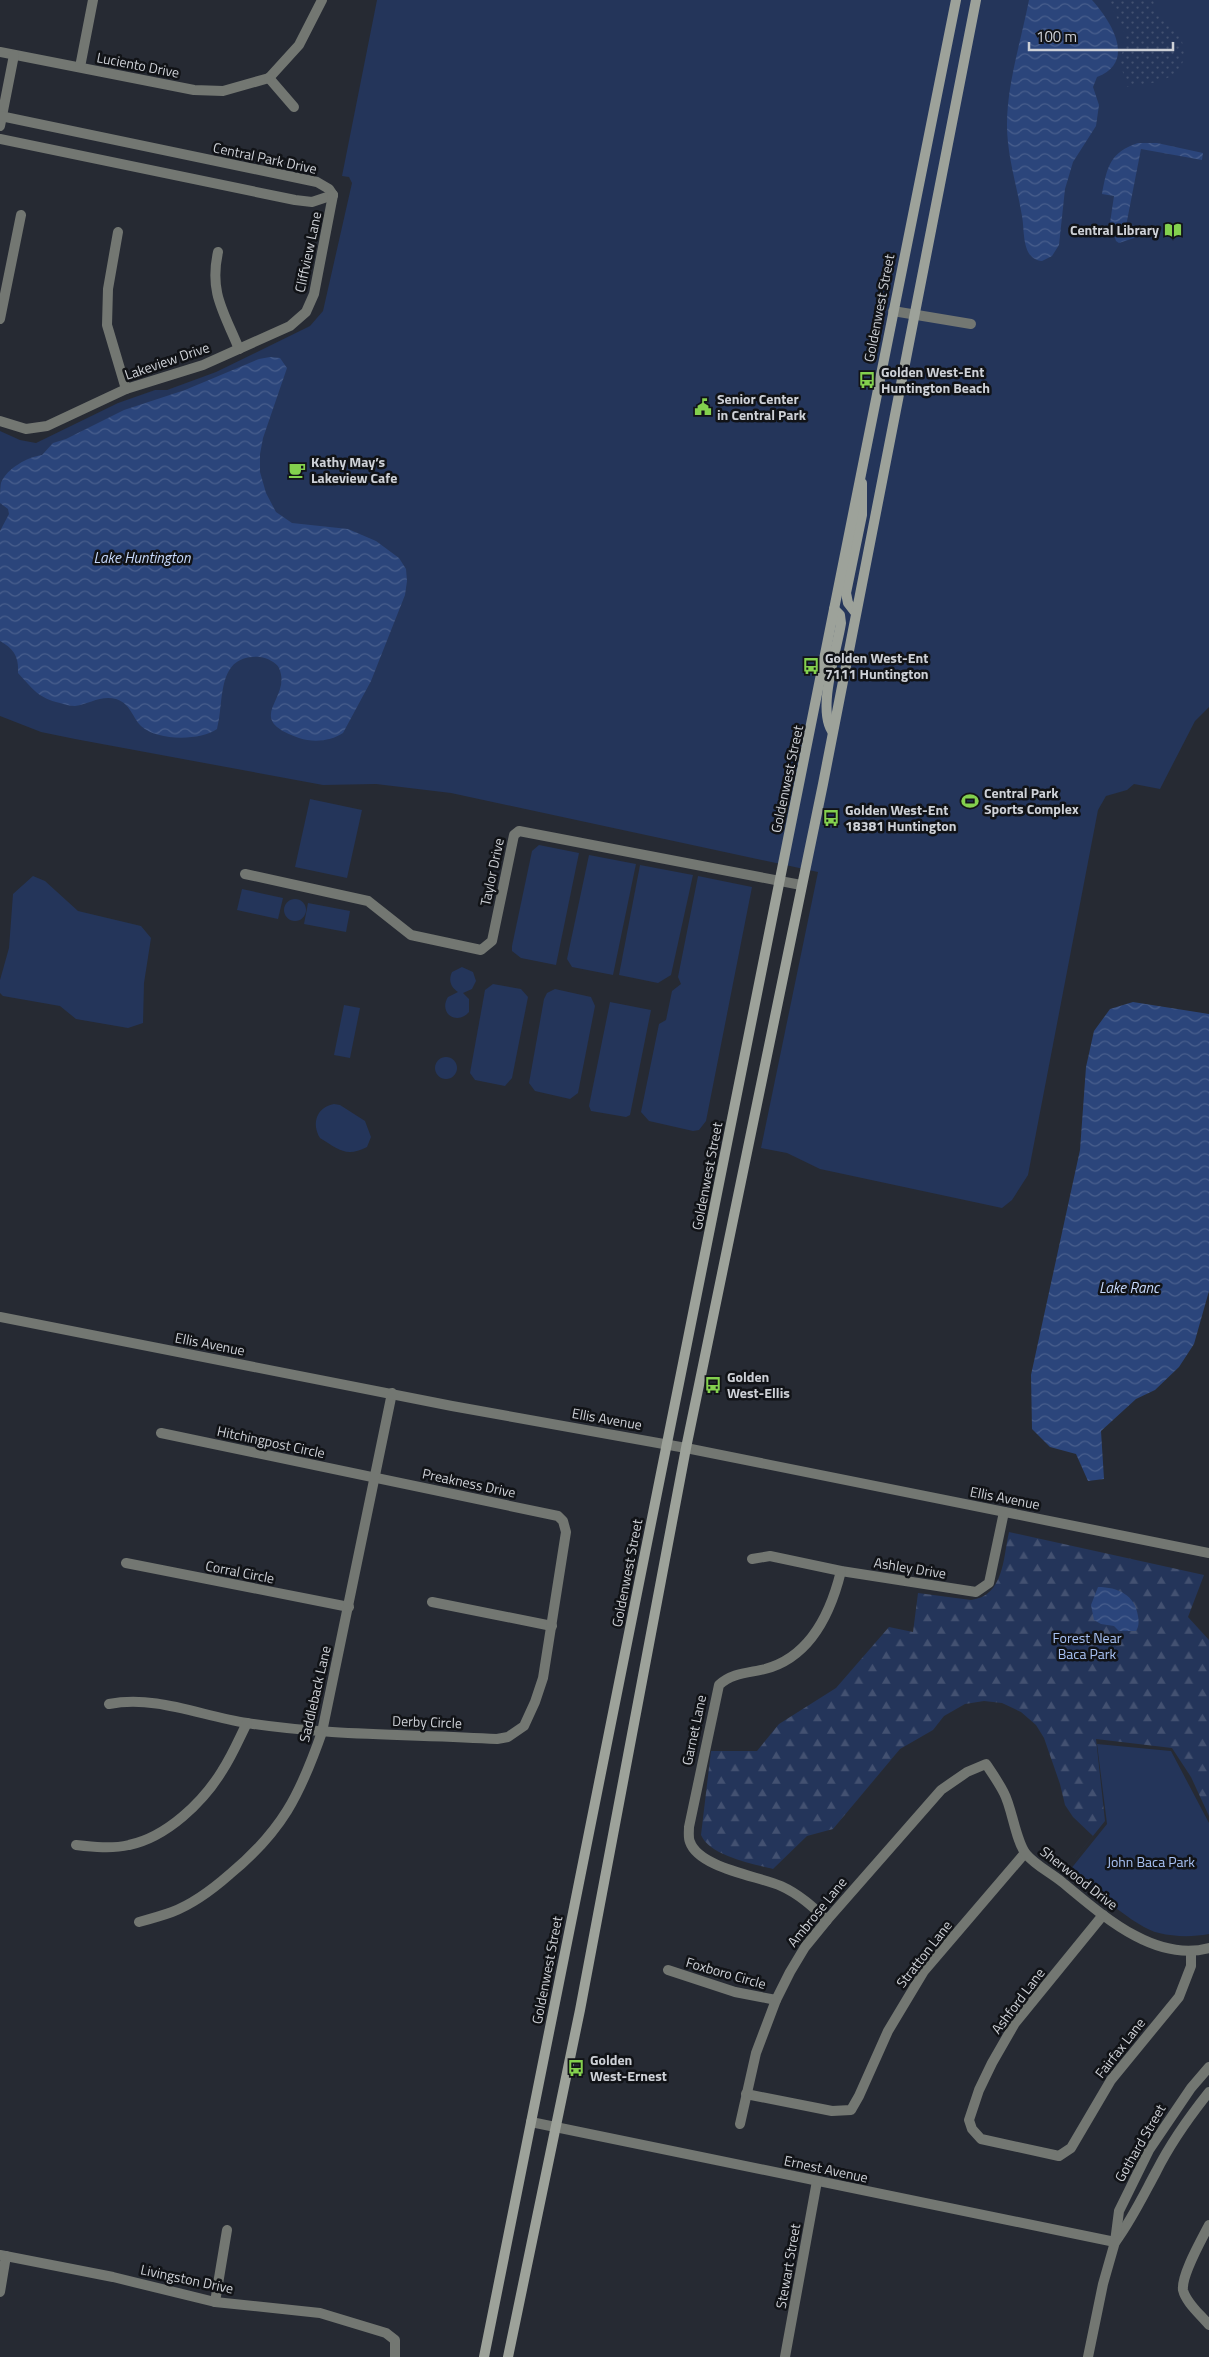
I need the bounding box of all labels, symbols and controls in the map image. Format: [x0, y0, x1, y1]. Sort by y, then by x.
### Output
scale bar [1029, 20, 1173, 52]
text: 100 m [1036, 25, 1077, 48]
street label: Luciento Drive [95, 46, 181, 83]
street label: Central Park Drive [211, 136, 319, 179]
street label: Cliffview Lane [289, 210, 326, 294]
place label: Central Library [1070, 219, 1159, 240]
library icon: Central Library [1163, 220, 1183, 240]
street label: Goldenwest Street [858, 252, 899, 364]
street label: Lakeview Drive [122, 336, 212, 385]
place label: Golden West-Ent Huntington Beach [881, 361, 990, 398]
bus stop icon: Golden West-Ent Huntington Beach [857, 370, 877, 390]
place label: Senior Center in Central Park [717, 388, 807, 425]
public building icon: Senior Center in Central Park [693, 397, 713, 417]
place label: Kathy May’s Lakeview Cafe [311, 451, 397, 488]
cafe icon: Kathy May’s Lakeview Cafe [287, 460, 307, 480]
water label: Lake Huntington [94, 546, 191, 569]
place label: Golden West-Ent 7111 Huntington [825, 647, 929, 684]
bus stop icon: Golden West-Ent 7111 Huntington [801, 656, 821, 676]
street label: Goldenwest Street [765, 723, 808, 835]
place label: Central Park Sports Complex [984, 782, 1079, 819]
sports icon: Central Park Sports Complex [960, 791, 980, 811]
place label: Golden West-Ent 18381 Huntington [845, 799, 956, 836]
bus stop icon: Golden West-Ent 18381 Huntington [821, 808, 841, 828]
street label: Taylor Drive [474, 836, 509, 908]
street label: Goldenwest Street [686, 1120, 727, 1232]
water label: Lake Ranc [1099, 1276, 1161, 1299]
street label: Ellis Avenue [173, 1326, 247, 1361]
place label: Golden West-Ellis [727, 1366, 790, 1403]
bus stop icon: Golden West-Ellis [703, 1375, 723, 1395]
street label: Ellis Avenue [570, 1402, 644, 1435]
street label: Hitchingpost Circle [215, 1420, 327, 1463]
street label: Preakness Drive [420, 1462, 518, 1503]
street label: Ellis Avenue [968, 1480, 1042, 1515]
street label: Goldenwest Street [606, 1517, 647, 1629]
street label: Ashley Drive [872, 1551, 948, 1584]
street label: Corral Circle [204, 1555, 276, 1588]
park label: Forest Near Baca Park [1052, 1627, 1122, 1664]
street label: Saddleback Lane [293, 1644, 336, 1744]
street label: Garnet Lane [676, 1693, 711, 1767]
street label: Derby Circle [392, 1710, 462, 1733]
street label: Sherwood Drive [1036, 1841, 1123, 1915]
park label: John Baca Park [1107, 1851, 1195, 1872]
street label: Ambrose Lane [782, 1872, 851, 1951]
street label: Goldenwest Street [526, 1914, 567, 2026]
street label: Stratton Lane [891, 1916, 957, 1992]
street label: Foxboro Circle [684, 1951, 769, 1994]
street label: Ashford Lane [986, 1963, 1049, 2038]
street label: Fairfax Lane [1089, 2013, 1150, 2082]
place label: Golden West-Ernest [590, 2049, 667, 2086]
bus stop icon: Golden West-Ernest [566, 2058, 586, 2078]
street label: Gothard Street [1109, 2100, 1170, 2186]
street label: Ernest Avenue [782, 2149, 870, 2188]
street label: Stewart Street [770, 2222, 805, 2310]
street label: Livingston Drive [139, 2258, 235, 2299]

